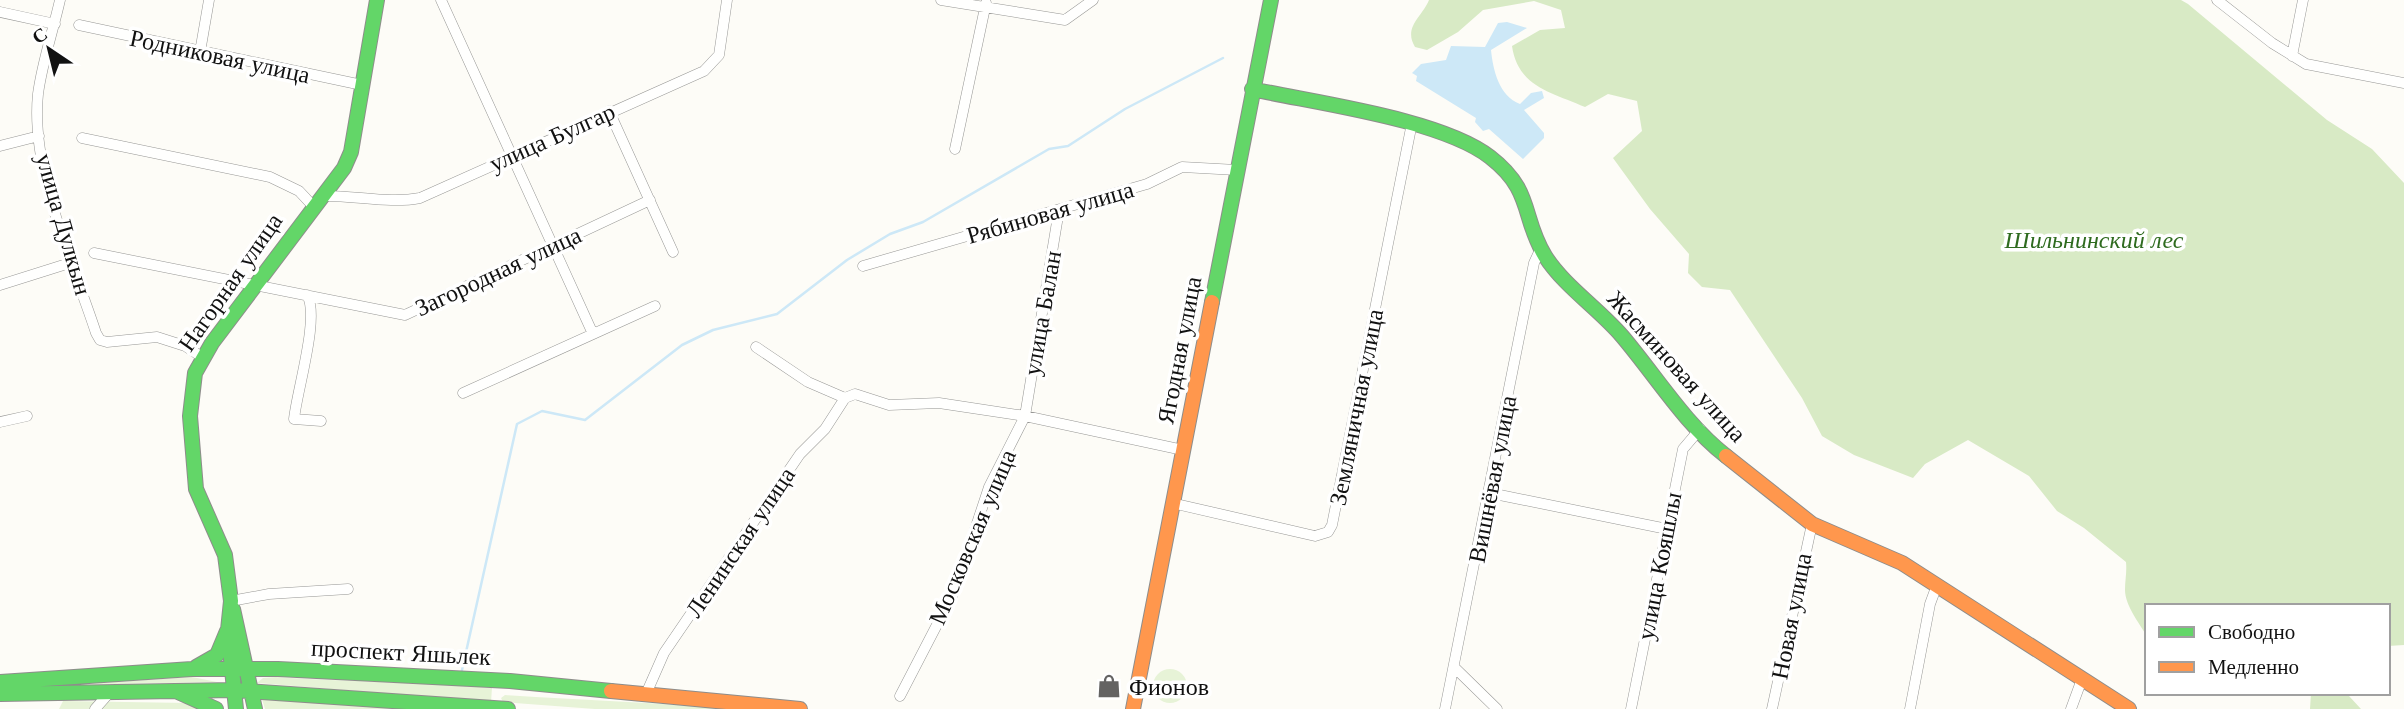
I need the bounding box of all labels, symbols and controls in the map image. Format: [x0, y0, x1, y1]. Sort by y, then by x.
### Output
north arrow [14, 14, 84, 84]
text: С [27, 22, 52, 49]
street label: Родниковая улица [127, 23, 313, 89]
street label: улица Булгар [485, 96, 619, 178]
street label: улица Дулкын [30, 150, 98, 298]
street label: Рябиновая улица [963, 174, 1137, 250]
street label: Нагорная улица [172, 207, 289, 357]
street label: Загородная улица [410, 220, 586, 322]
park label: Шильнинский лес [2004, 225, 2184, 254]
street label: улица Балан [1017, 248, 1067, 378]
street label: Ягодная улица [1151, 274, 1208, 426]
street label: Жасминовая улица [1601, 284, 1753, 448]
street label: Земляничная улица [1323, 306, 1389, 508]
street label: Вишнёвая улица [1462, 393, 1522, 565]
street label: Московская улица [922, 445, 1022, 629]
street label: Ленинская улица [679, 461, 801, 623]
street label: улица Кояшлы [1630, 490, 1688, 642]
street label: Новая улица [1765, 550, 1818, 682]
legend [2145, 604, 2390, 695]
text: Свободно [2208, 619, 2295, 645]
street label: проспект Яшьлек [310, 633, 492, 671]
text: Медленно [2208, 654, 2299, 680]
shop icon: Фионов [1095, 672, 1123, 700]
place label: Фионов [1129, 672, 1209, 701]

